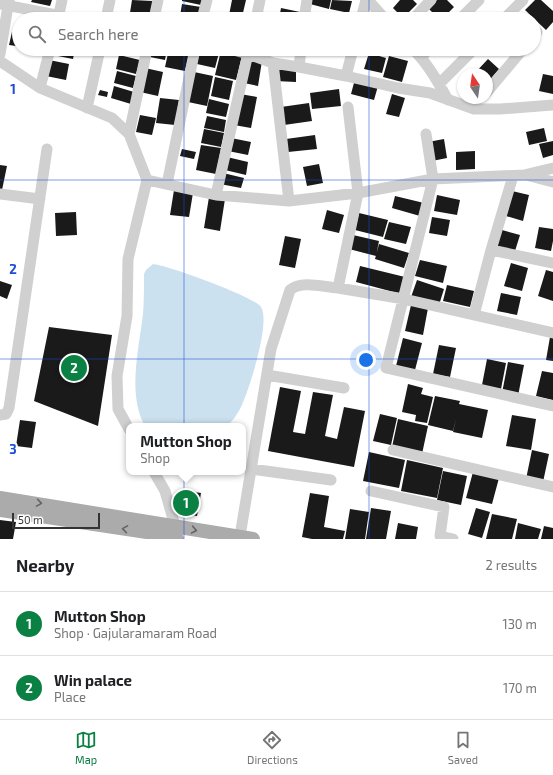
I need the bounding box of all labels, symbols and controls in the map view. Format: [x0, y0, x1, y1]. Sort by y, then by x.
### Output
search box [12, 12, 541, 56]
icon: search [26, 23, 48, 45]
text: Search here [58, 25, 139, 43]
north arrow [457, 68, 493, 104]
text: 1 [10, 81, 16, 97]
text: 2 [9, 261, 17, 277]
your location [356, 350, 376, 370]
pin: 2 [61, 353, 87, 383]
popup [126, 423, 246, 475]
text: Mutton Shop [140, 432, 232, 450]
text: 3 [9, 441, 17, 457]
text: Shop [140, 450, 170, 466]
pin: 1 [173, 488, 199, 518]
one-way arrow [35, 498, 42, 507]
scale bar [12, 511, 100, 530]
text: 50 m [18, 513, 43, 526]
one-way arrow [122, 525, 128, 534]
one-way arrow [191, 525, 197, 533]
text: Nearby [16, 555, 74, 575]
text: 2 results [485, 557, 537, 573]
text: Mutton Shop [54, 607, 146, 625]
text: 1 [26, 616, 32, 632]
text: 130 m [502, 616, 537, 632]
text: Shop · Gajularamaram Road [54, 625, 217, 641]
text: Win palace [54, 671, 132, 689]
text: 2 [25, 680, 33, 696]
text: 170 m [503, 680, 537, 696]
text: Place [54, 689, 86, 705]
tab: Map [75, 729, 97, 766]
tab: Directions [247, 729, 298, 766]
tab: Saved [448, 729, 478, 766]

